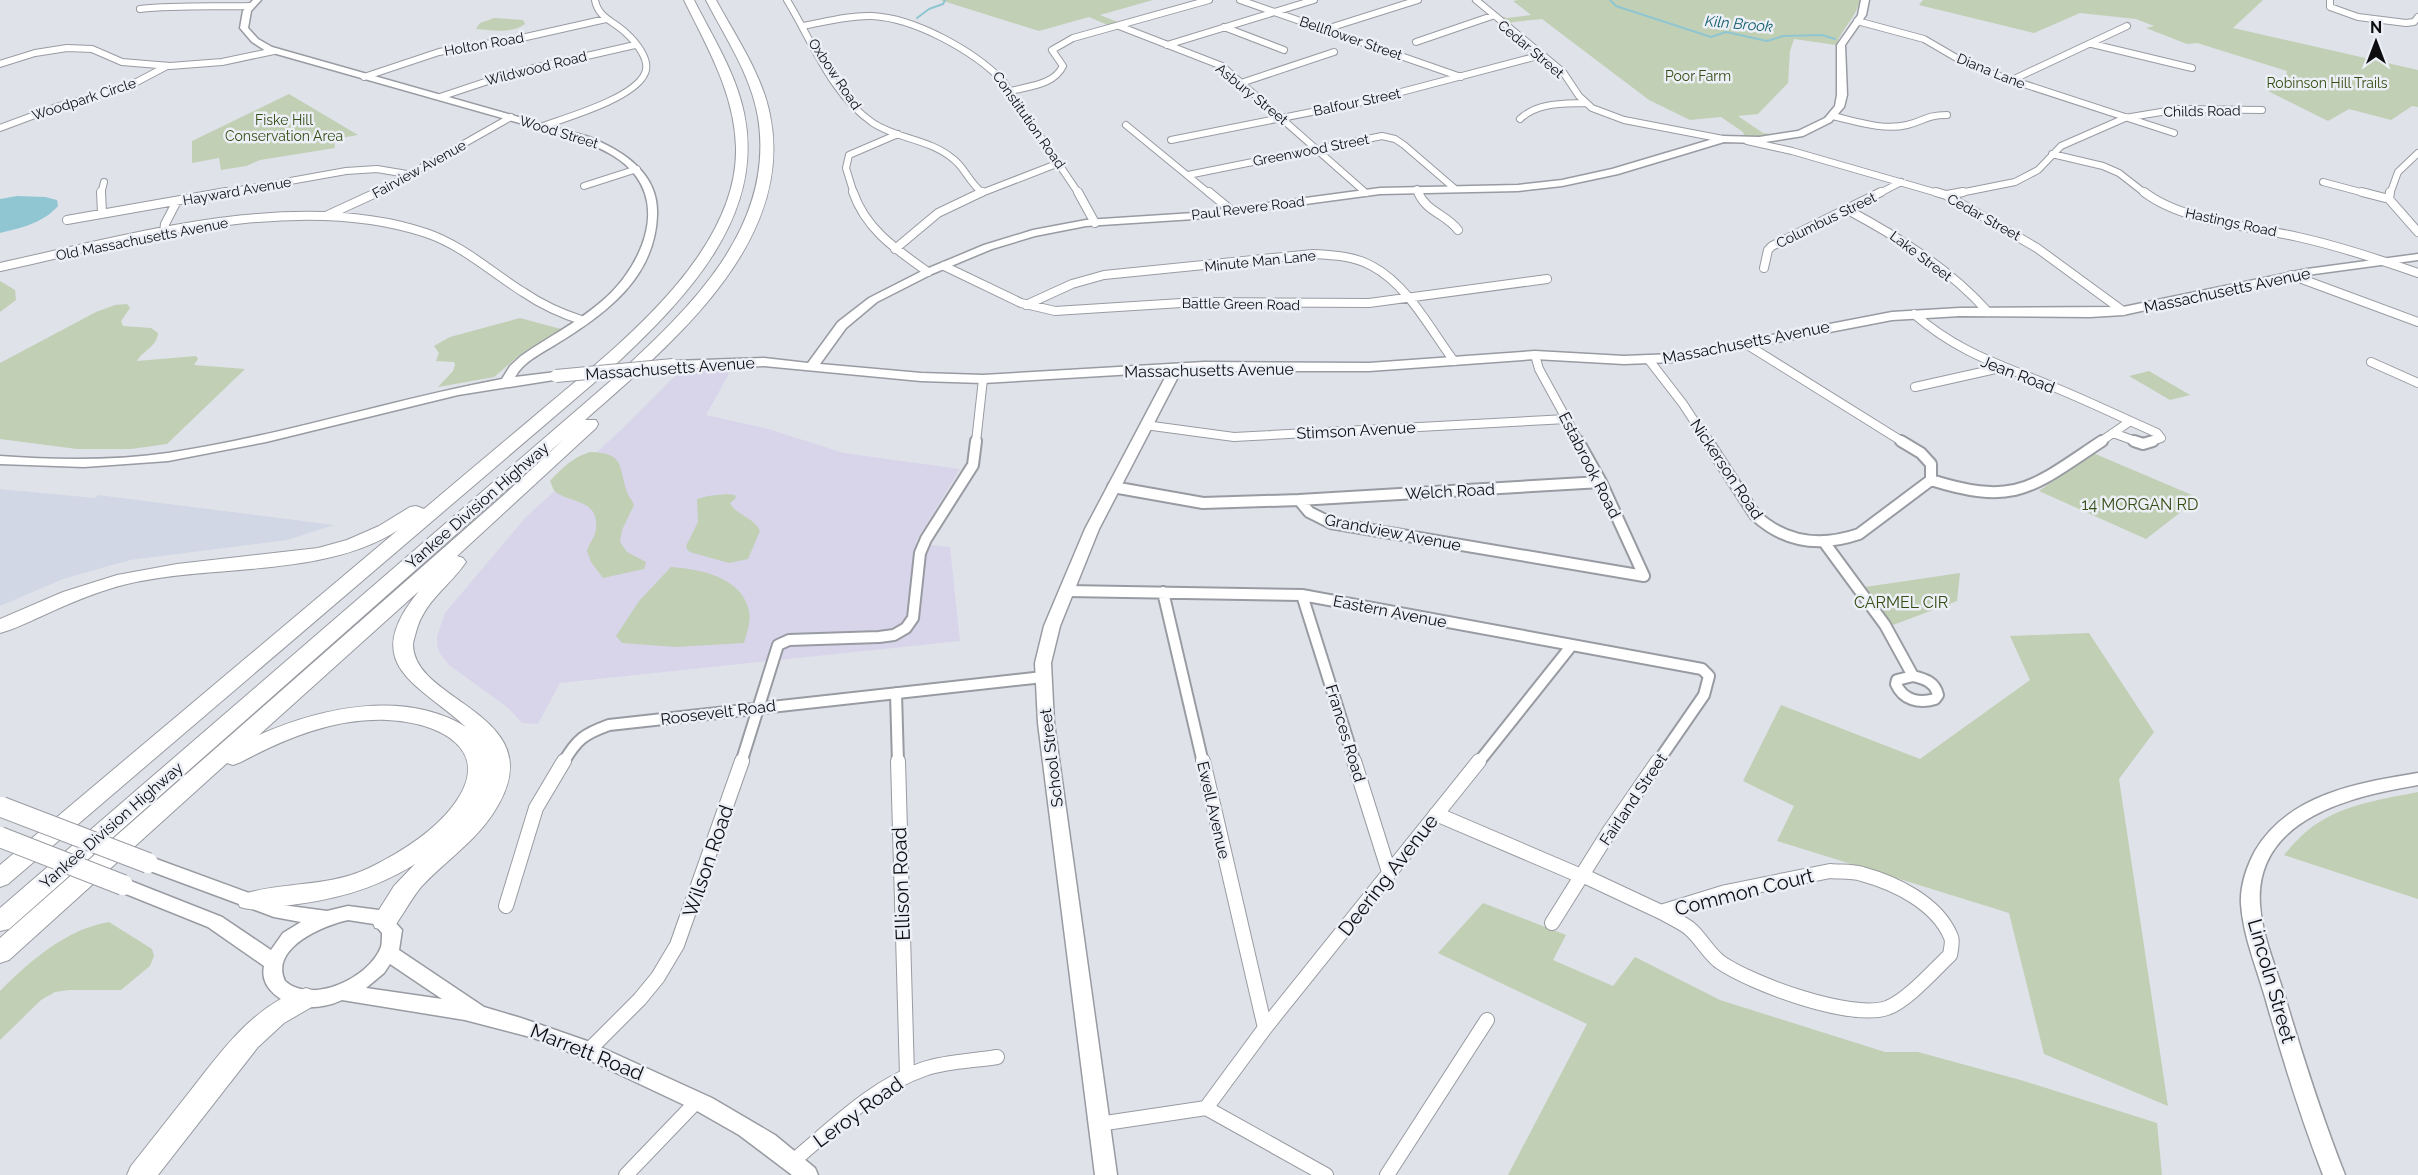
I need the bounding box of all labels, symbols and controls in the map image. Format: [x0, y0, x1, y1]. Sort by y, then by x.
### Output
water label: Kiln Brook [1704, 12, 1774, 36]
north arrow [2346, 12, 2406, 72]
street label: Bellflower Street [1297, 13, 1405, 63]
street label: Cedar Street [1495, 17, 1567, 81]
text: N [2370, 18, 2382, 37]
street label: Holton Road [443, 29, 525, 59]
street label: Oxbow Road [805, 35, 865, 113]
street label: Wildwood Road [484, 48, 588, 88]
street label: Diana Lane [1955, 50, 2027, 92]
street label: Asbury Street [1213, 60, 1291, 128]
street label: Constitution Road [989, 68, 1069, 172]
park label: Poor Farm [1665, 68, 1731, 84]
street label: Woodpark Circle [30, 75, 138, 123]
park label: Robinson Hill Trails [2266, 75, 2388, 91]
street label: Balfour Street [1312, 85, 1402, 119]
street label: Childs Road [2163, 102, 2241, 120]
park label: Fiske Hill Conservation Area [225, 112, 343, 144]
street label: Wood Street [518, 112, 601, 152]
street label: Greenwood Street [1252, 131, 1371, 169]
street label: Fairview Avenue [369, 137, 469, 201]
street label: Hayward Avenue [182, 174, 292, 208]
street label: Columbus Street [1773, 189, 1879, 251]
street label: Cedar Street [1945, 190, 2024, 244]
street label: Paul Revere Road [1190, 193, 1306, 223]
street label: Hastings Road [2184, 204, 2278, 240]
street label: Old Massachusetts Avenue [55, 214, 229, 264]
street label: Lake Street [1887, 228, 1955, 285]
street label: Minute Man Lane [1204, 247, 1316, 275]
street label: Massachusetts Avenue [2142, 264, 2312, 317]
street label: Battle Green Road [1182, 295, 1300, 313]
street label: Massachusetts Avenue [1661, 317, 1831, 368]
street label: Jean Road [1978, 352, 2057, 397]
street label: Massachusetts Avenue [585, 353, 755, 384]
street label: Massachusetts Avenue [1124, 360, 1294, 381]
street label: Estabrook Road [1555, 409, 1625, 522]
street label: Nickerson Road [1686, 416, 1767, 523]
street label: Stimson Avenue [1296, 418, 1416, 443]
street label: Yankee Division Highway [402, 438, 553, 573]
street label: Welch Road [1405, 480, 1495, 503]
park label: 14 MORGAN RD [2082, 495, 2198, 514]
street label: Grandview Avenue [1323, 510, 1463, 555]
street label: Eastern Avenue [1331, 591, 1448, 632]
park label: CARMEL CIR [1854, 593, 1948, 612]
street label: Frances Road [1322, 682, 1369, 784]
street label: Roosevelt Road [659, 696, 777, 729]
street label: School Street [1036, 707, 1067, 808]
street label: Fairland Street [1596, 749, 1672, 849]
street label: Yankee Division Highway [36, 758, 187, 893]
street label: Ewell Avenue [1193, 760, 1234, 861]
street label: Wilson Road [678, 802, 738, 920]
street label: Deering Avenue [1333, 809, 1443, 941]
street label: Ellison Road [887, 827, 915, 941]
street label: Common Court [1672, 863, 1816, 921]
street label: Lincoln Street [2243, 916, 2301, 1046]
street label: Marrett Road [527, 1018, 647, 1086]
street label: Leroy Road [809, 1071, 907, 1153]

